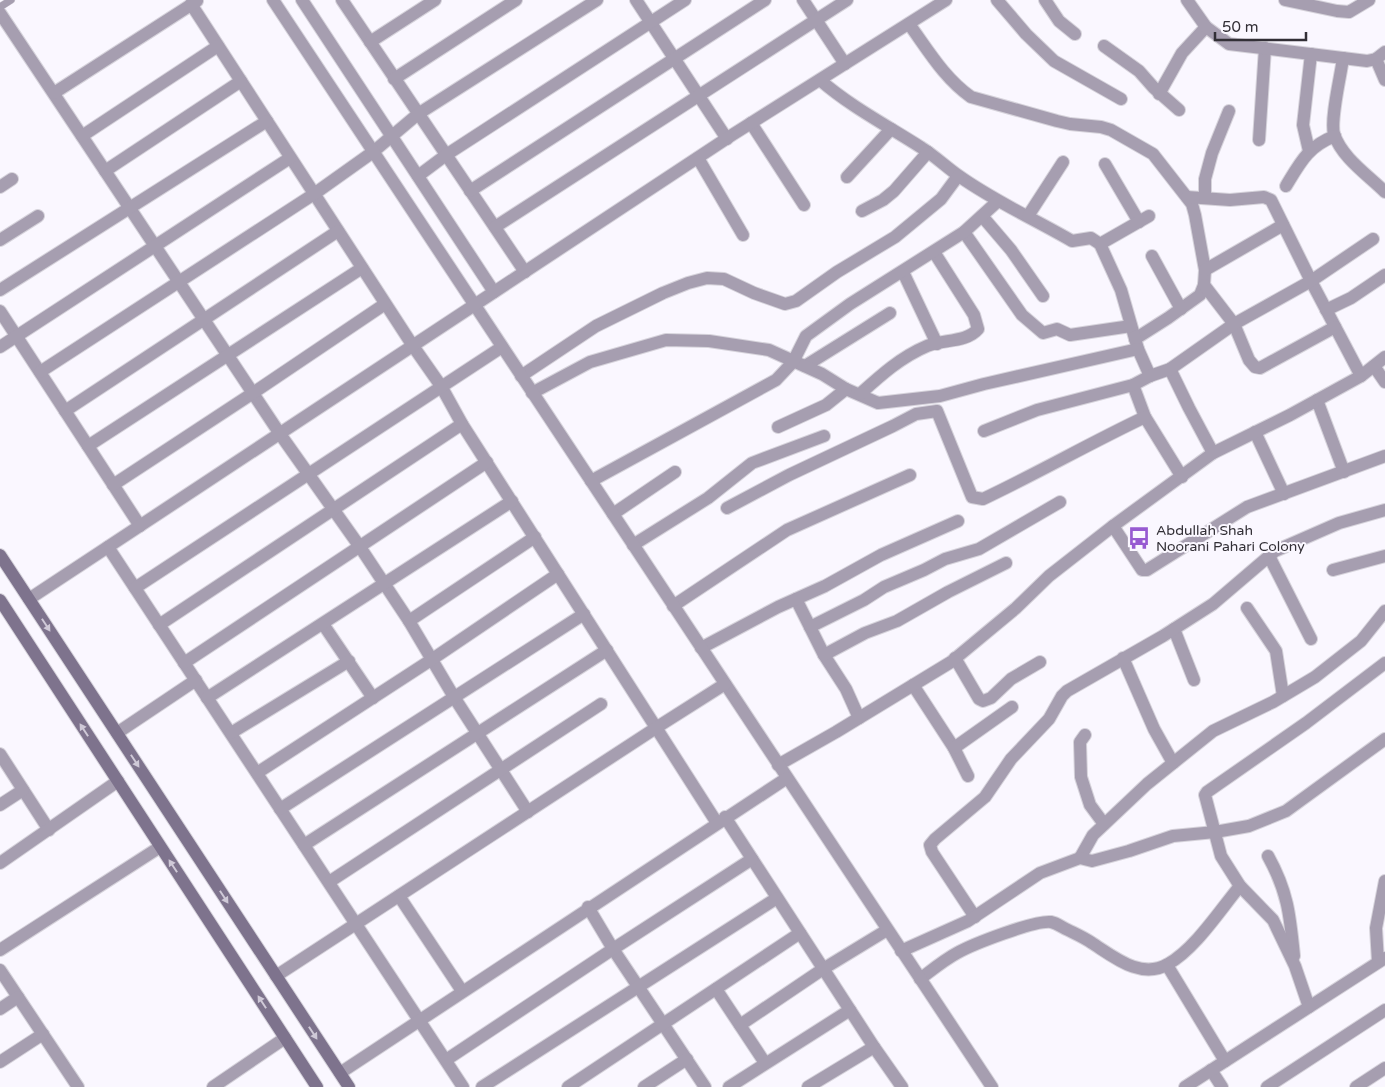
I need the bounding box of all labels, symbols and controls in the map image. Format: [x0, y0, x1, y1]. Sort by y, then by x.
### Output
scale bar [1215, 10, 1306, 42]
text: 50 m [1222, 18, 1259, 36]
place label: Abdullah Shah Noorani Pahari Colony [1156, 522, 1305, 555]
bus stop icon: Abdullah Shah Noorani Pahari Colony [1126, 525, 1152, 551]
one-way arrow [41, 618, 51, 632]
one-way arrow [80, 723, 89, 737]
one-way arrow [130, 754, 140, 768]
one-way arrow [168, 859, 178, 873]
one-way arrow [219, 890, 229, 903]
one-way arrow [257, 996, 267, 1009]
one-way arrow [309, 1026, 318, 1039]

